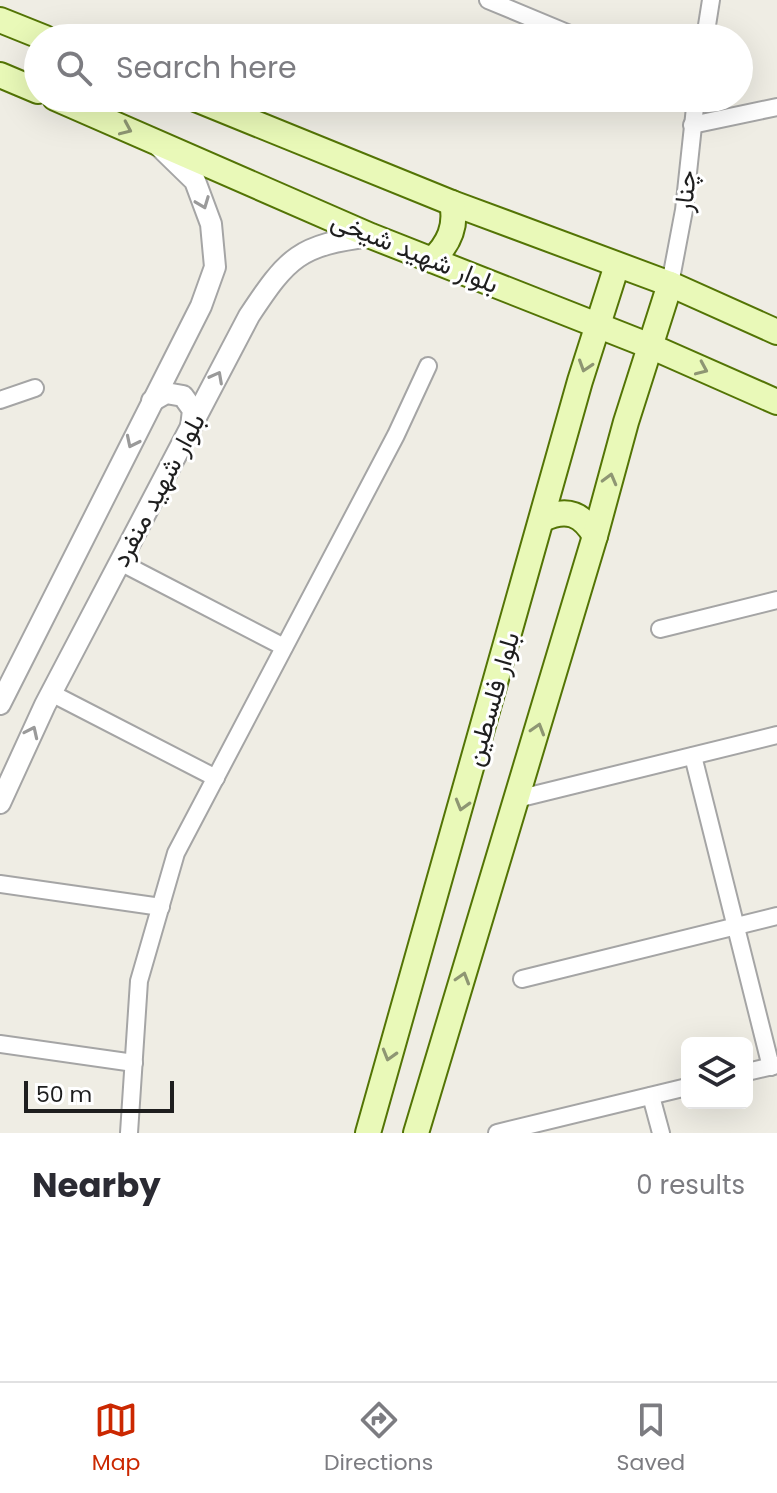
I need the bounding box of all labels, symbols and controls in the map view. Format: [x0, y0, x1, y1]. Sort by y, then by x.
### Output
search box [24, 24, 753, 112]
icon: search [52, 46, 96, 90]
text: Search here [116, 46, 297, 89]
one-way arrow [118, 120, 132, 136]
street label: چنار [665, 168, 705, 215]
one-way arrow [193, 195, 210, 209]
street label: بلوار شهید شیخی [326, 202, 504, 302]
one-way arrow [578, 359, 594, 373]
one-way arrow [694, 359, 709, 375]
one-way arrow [208, 371, 223, 386]
street label: بلوار شهید منفرد [102, 407, 214, 573]
one-way arrow [126, 434, 142, 448]
one-way arrow [601, 473, 618, 487]
street label: بلوار فلسطین [456, 628, 528, 770]
one-way arrow [529, 723, 545, 736]
one-way arrow [23, 726, 39, 740]
one-way arrow [454, 798, 471, 812]
one-way arrow [454, 972, 470, 985]
map controls [681, 1037, 753, 1109]
button: layers [681, 1037, 753, 1109]
one-way arrow [382, 1047, 398, 1061]
scale bar [24, 1077, 174, 1113]
text: 50 m [36, 1079, 92, 1110]
text: Nearby [32, 1161, 161, 1209]
text: 0 results [636, 1167, 745, 1203]
tab: Map [92, 1398, 140, 1479]
tab: Directions [324, 1398, 433, 1479]
tab: Saved [617, 1398, 685, 1479]

